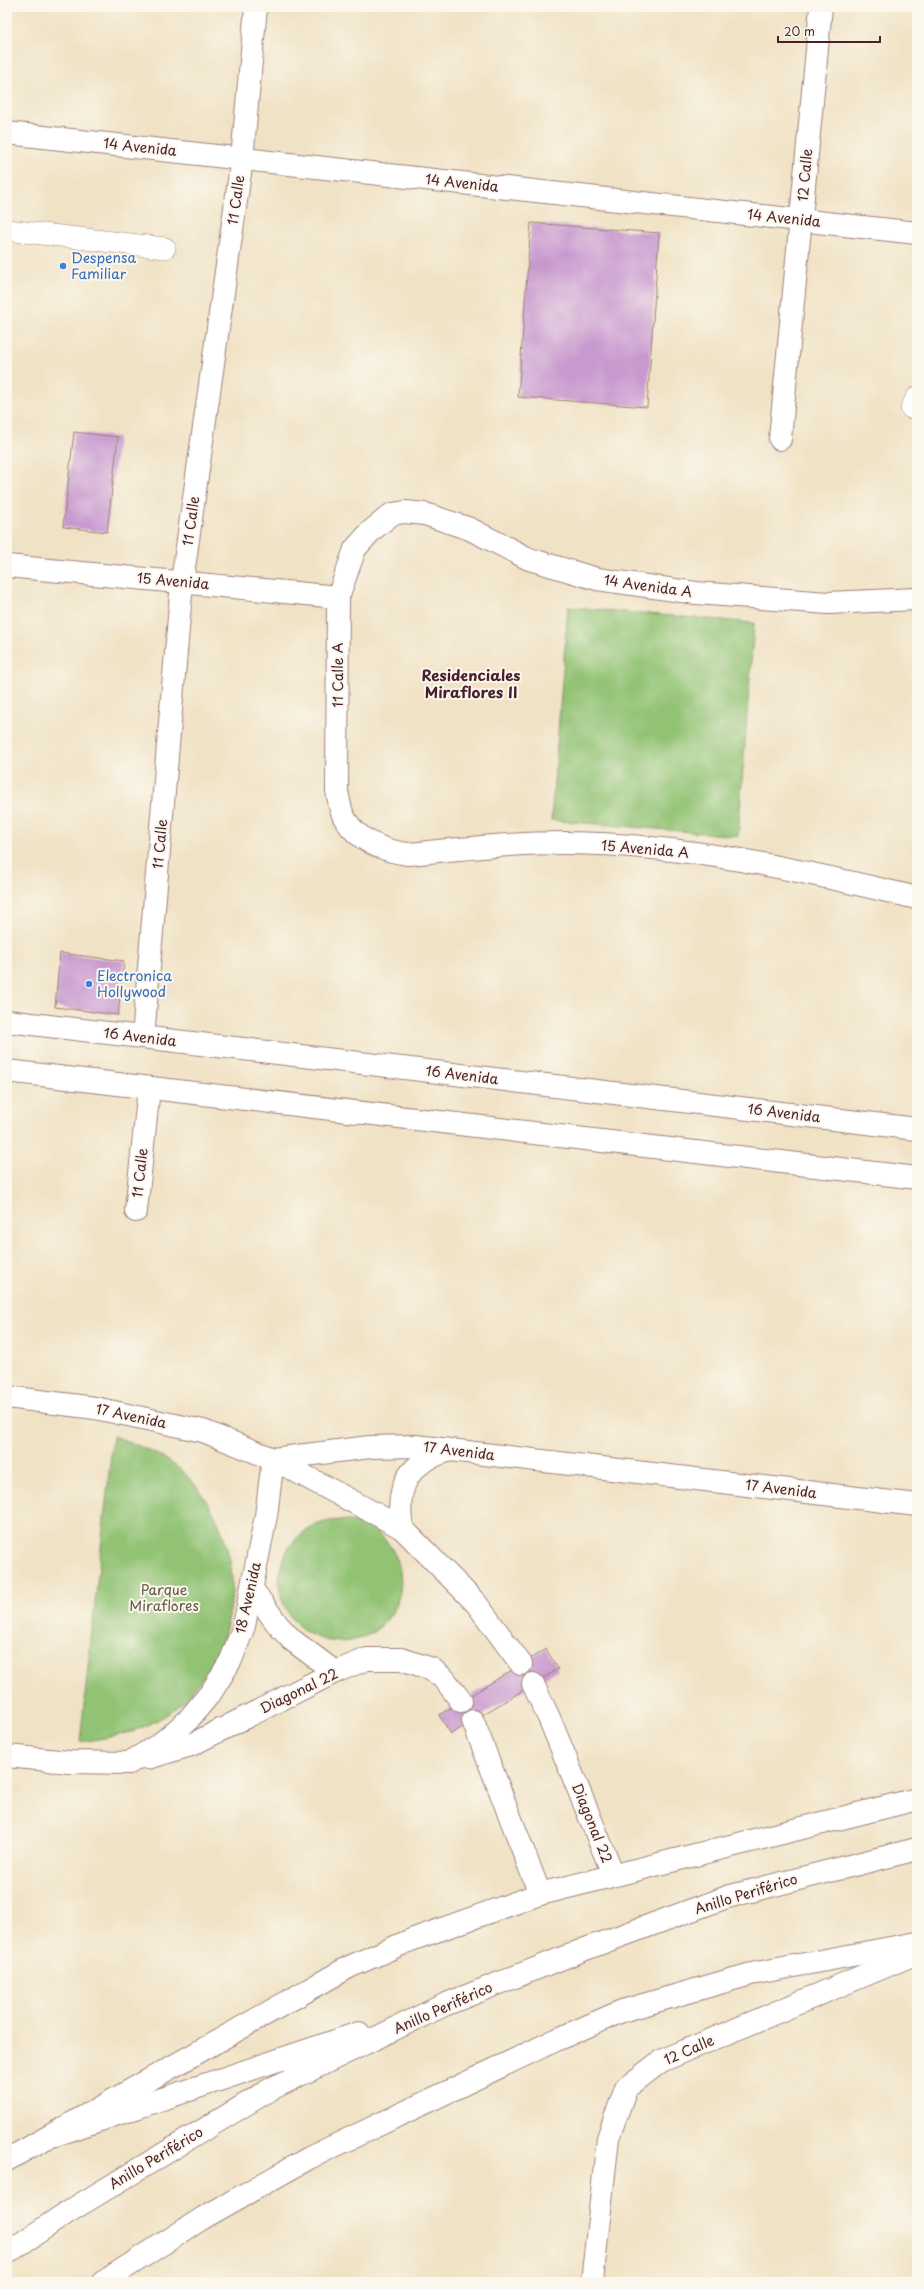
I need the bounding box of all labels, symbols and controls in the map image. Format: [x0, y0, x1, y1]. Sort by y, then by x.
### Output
scale bar [778, 18, 880, 44]
text: 20 m [784, 22, 815, 40]
street label: 14 Avenida [102, 132, 178, 161]
street label: 12 Calle [792, 147, 817, 202]
street label: 14 Avenida [424, 168, 500, 197]
street label: 11 Calle [222, 173, 249, 226]
street label: 14 Avenida [746, 203, 822, 232]
place label: Despensa Familiar [71, 247, 136, 284]
marker: Despensa Familiar [58, 261, 68, 271]
street label: 11 Calle [177, 494, 204, 547]
street label: 15 Avenida [136, 567, 210, 594]
street label: 14 Avenida A [602, 569, 694, 602]
street label: 11 Calle A [327, 642, 348, 707]
district label: Residenciales Miraflores II [422, 663, 520, 703]
street label: 11 Calle [147, 818, 172, 870]
street label: 15 Avenida A [600, 834, 690, 863]
place label: Electronica Hollywood [97, 965, 172, 1002]
marker: Electronica Hollywood [84, 979, 94, 989]
street label: 16 Avenida [102, 1022, 178, 1051]
street label: 16 Avenida [424, 1060, 500, 1089]
street label: 16 Avenida [746, 1098, 822, 1127]
street label: 11 Calle [126, 1147, 153, 1199]
street label: 17 Avenida [94, 1398, 169, 1433]
street label: 17 Avenida [422, 1436, 496, 1465]
street label: 17 Avenida [744, 1474, 818, 1503]
street label: 18 Avenida [229, 1560, 266, 1636]
park label: Parque Miraflores [129, 1579, 199, 1616]
street label: Diagonal 22 [256, 1663, 341, 1719]
street label: Diagonal 22 [567, 1780, 618, 1866]
street label: Anillo Periférico [692, 1868, 800, 1919]
street label: Anillo Periférico [390, 1976, 496, 2039]
street label: 12 Calle [660, 2029, 718, 2070]
street label: Anillo Periférico [105, 2121, 207, 2194]

